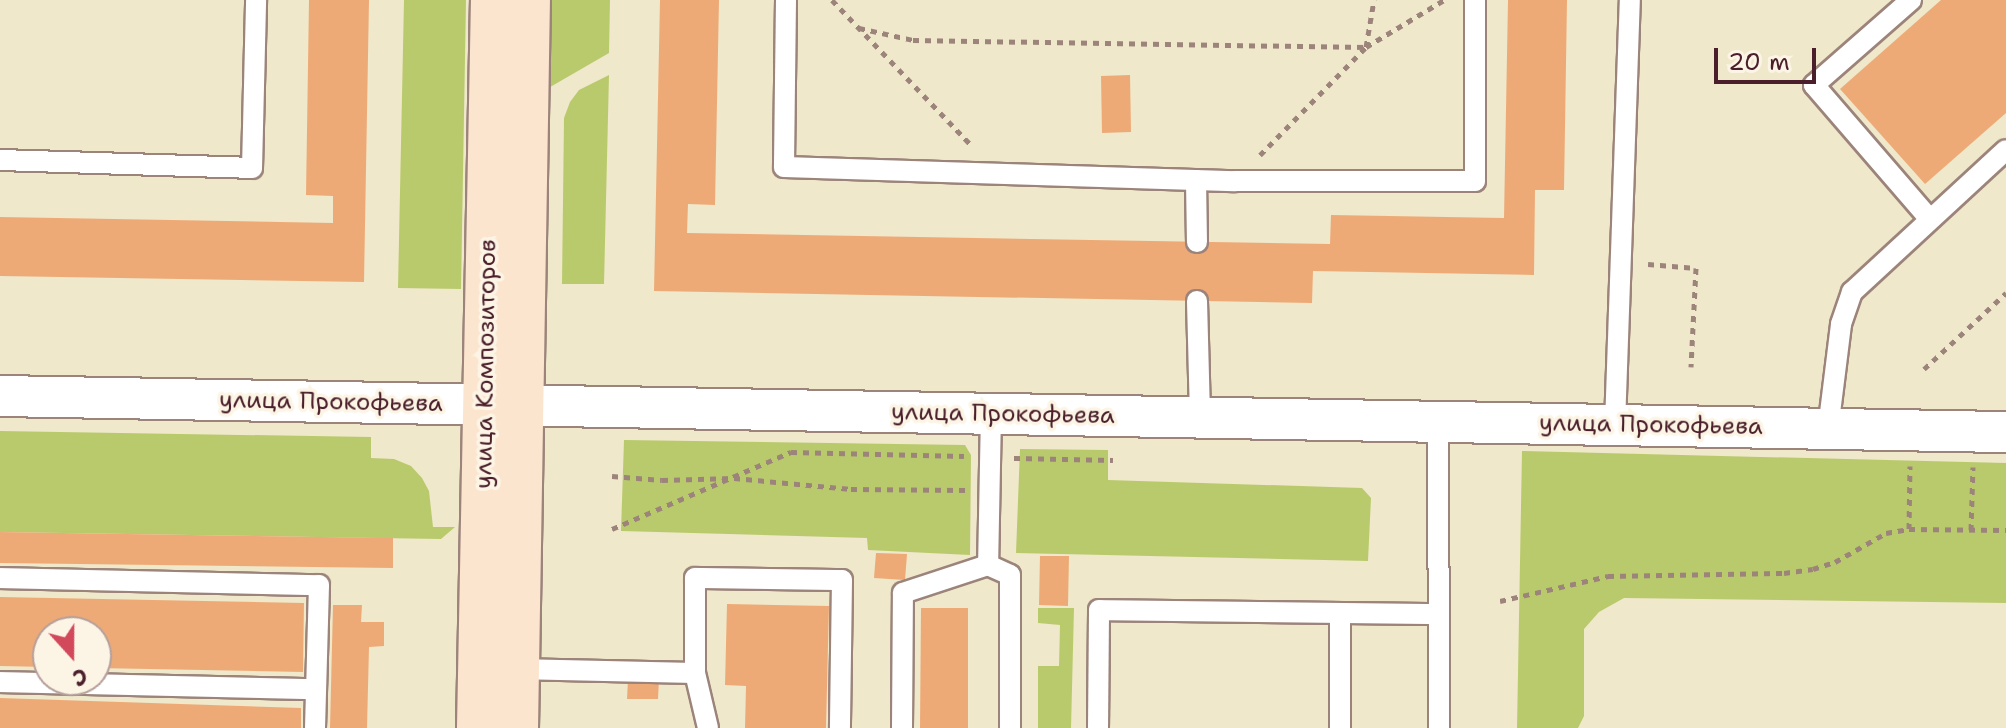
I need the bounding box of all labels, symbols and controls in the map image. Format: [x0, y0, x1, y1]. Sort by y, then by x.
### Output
scale bar [1718, 32, 1820, 82]
text: 20 m [1728, 46, 1790, 78]
street label: улица Композиторов [469, 239, 503, 489]
street label: улица Прокофьева [219, 386, 443, 418]
street label: улица Прокофьева [891, 398, 1115, 430]
street label: улица Прокофьева [1539, 409, 1763, 441]
north arrow [32, 616, 112, 696]
text: С [69, 661, 92, 693]

